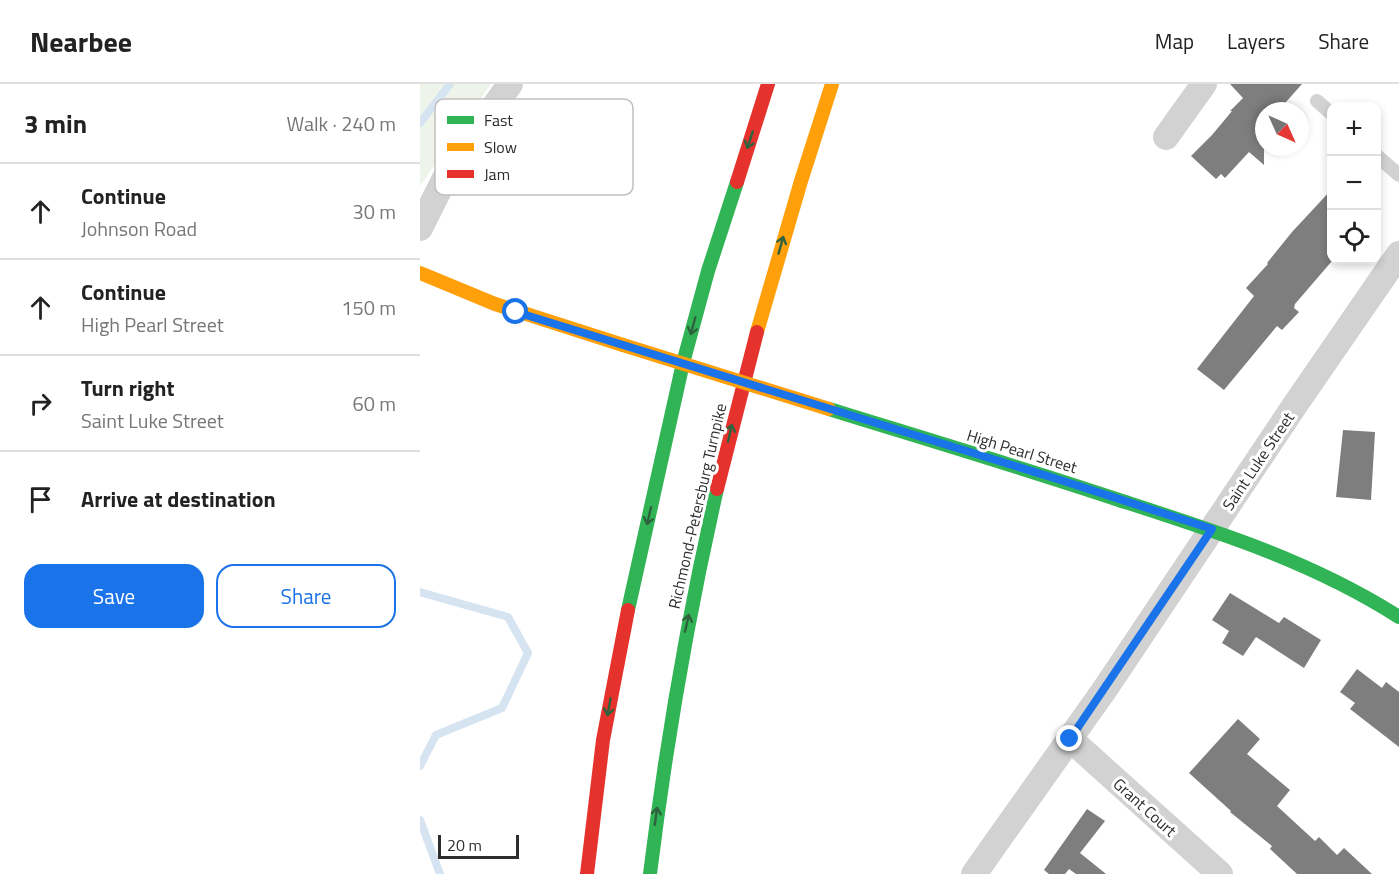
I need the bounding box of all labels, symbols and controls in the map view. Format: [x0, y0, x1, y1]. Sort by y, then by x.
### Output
text: Nearbee [30, 20, 132, 63]
text: Map [1155, 25, 1194, 57]
text: Layers [1227, 25, 1285, 57]
text: Share [1318, 25, 1369, 57]
legend [435, 99, 633, 195]
north arrow [1255, 102, 1309, 156]
map controls [1327, 102, 1381, 264]
button: + [1327, 102, 1381, 156]
text: 3 min [24, 104, 87, 143]
text: Walk · 240 m [287, 108, 396, 139]
text: Fast [484, 108, 513, 132]
one-way arrow [744, 130, 755, 149]
text: Slow [484, 135, 517, 159]
button: − [1327, 156, 1381, 210]
text: Jam [484, 162, 510, 186]
text: Continue [81, 179, 166, 213]
icon: ahead [24, 195, 57, 228]
text: 30 m [352, 196, 396, 227]
button: locate [1327, 210, 1381, 264]
text: Johnson Road [81, 213, 197, 244]
one-way arrow [776, 236, 787, 255]
text: Continue [81, 275, 166, 309]
icon: ahead [24, 291, 57, 324]
text: 150 m [341, 292, 396, 323]
route start [502, 298, 528, 324]
text: High Pearl Street [81, 309, 224, 340]
one-way arrow [687, 316, 698, 335]
text: Turn right [81, 371, 175, 405]
icon: right [24, 387, 57, 420]
text: 60 m [352, 388, 396, 419]
street label: Richmond-Petersburg Turnpike [662, 401, 732, 611]
text: Saint Luke Street [81, 405, 224, 436]
street label: Saint Luke Street [1216, 407, 1300, 515]
street label: High Pearl Street [964, 423, 1080, 479]
one-way arrow [725, 424, 737, 443]
text: Arrive at destination [81, 482, 276, 516]
icon: arrive [24, 483, 57, 516]
one-way arrow [642, 506, 654, 525]
button: Save [24, 564, 204, 628]
button: Share [216, 564, 396, 628]
one-way arrow [682, 614, 694, 633]
one-way arrow [603, 696, 614, 716]
route end [1056, 725, 1082, 751]
street label: Grant Court [1108, 772, 1182, 842]
one-way arrow [651, 806, 662, 826]
scale bar [438, 832, 519, 860]
text: 20 m [447, 833, 482, 857]

